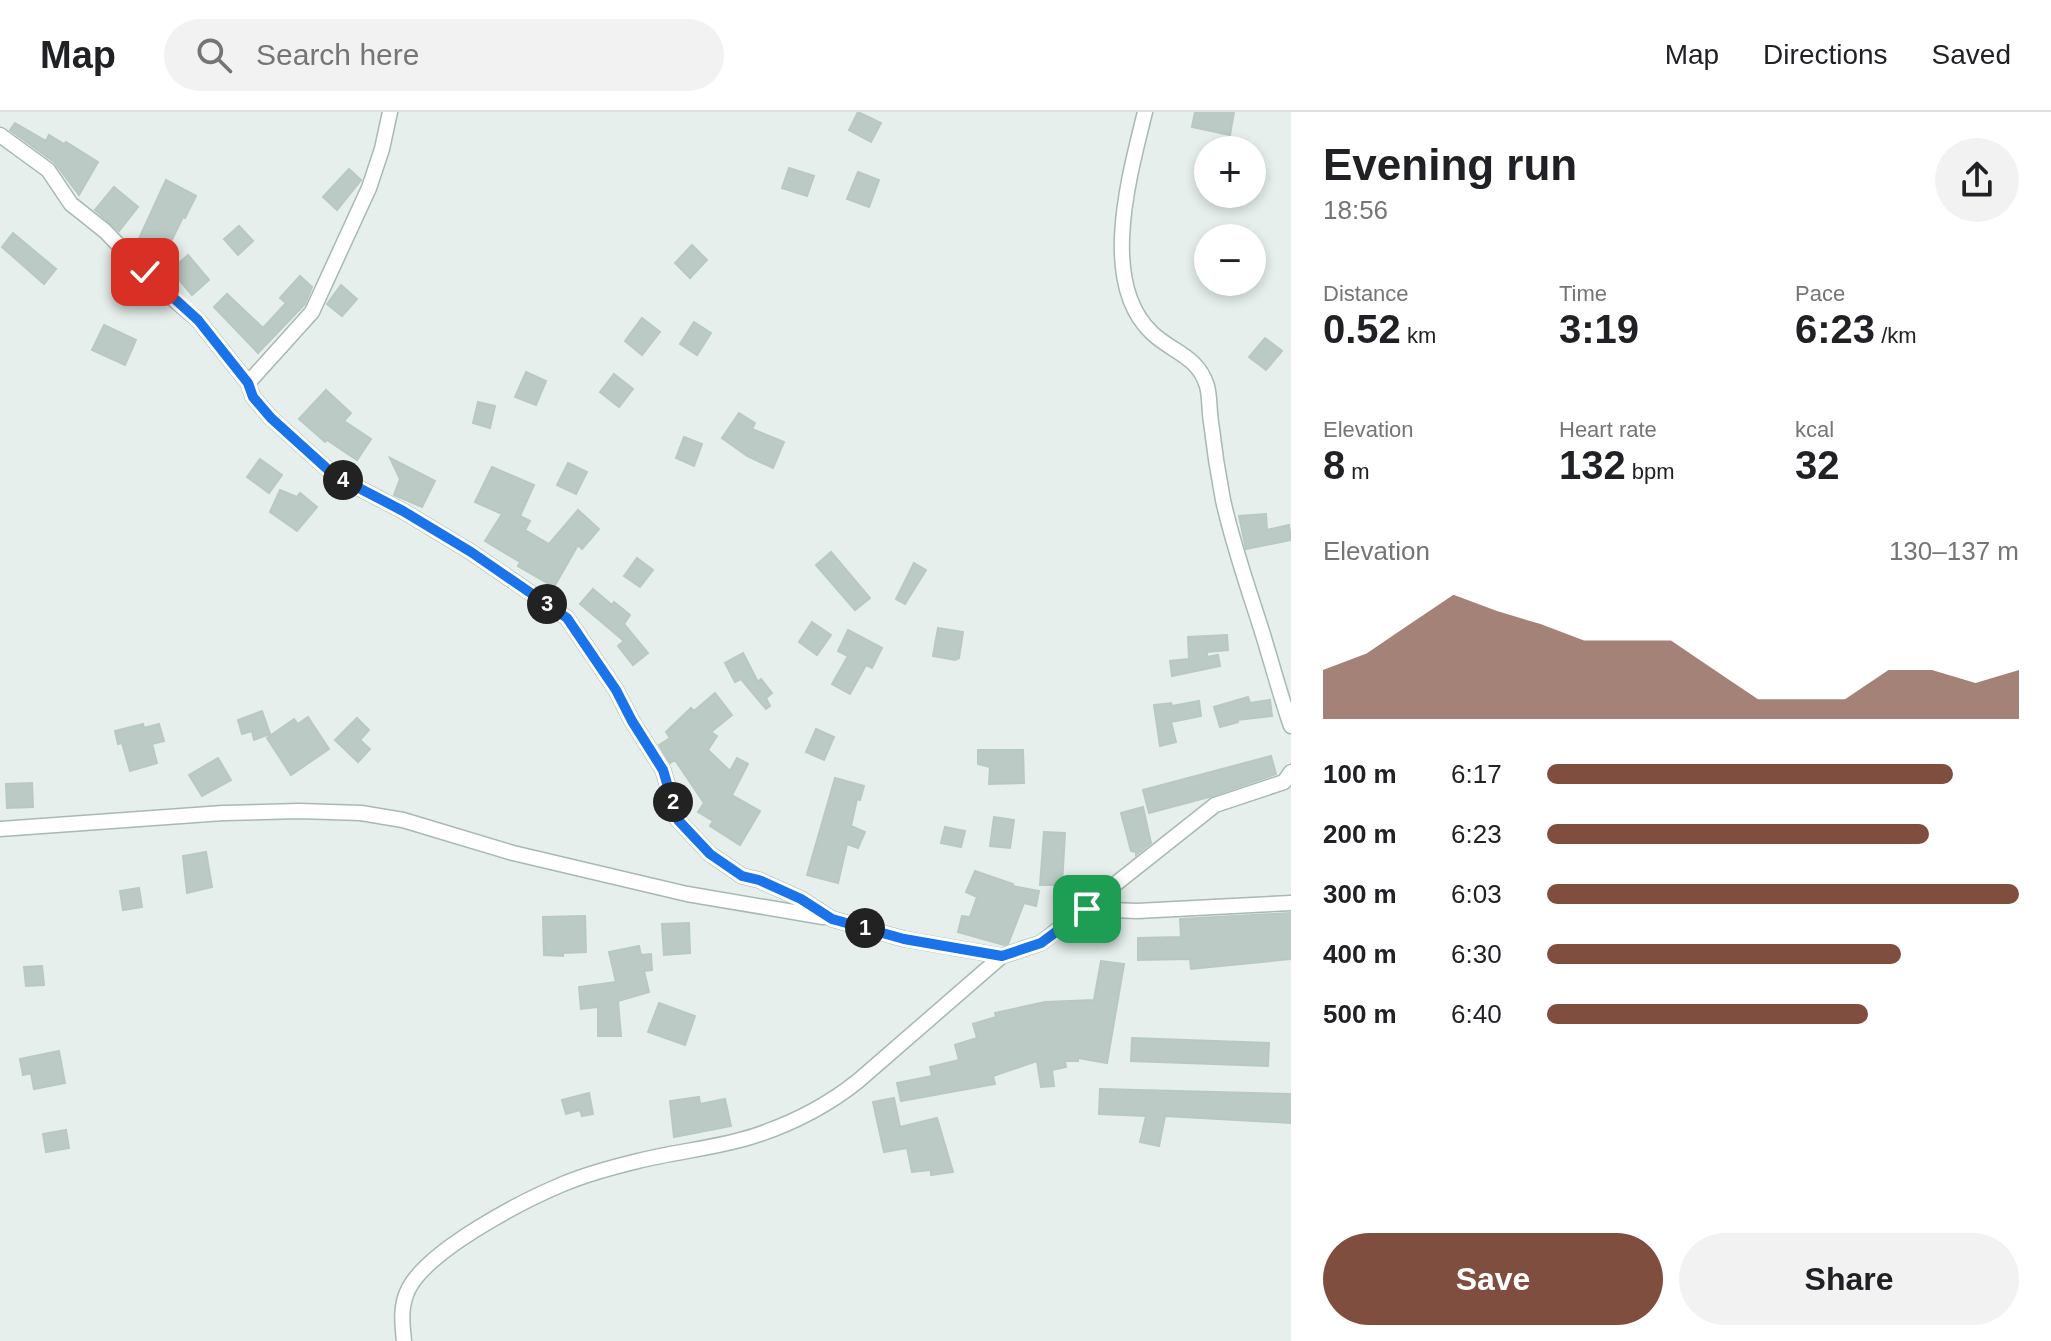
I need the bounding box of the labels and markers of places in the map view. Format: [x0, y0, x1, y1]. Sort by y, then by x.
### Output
pin [111, 238, 179, 306]
pin: 4 [323, 460, 363, 500]
pin: 3 [527, 584, 567, 624]
pin: 2 [653, 782, 693, 822]
pin [1053, 875, 1121, 943]
pin: 1 [845, 908, 885, 948]

